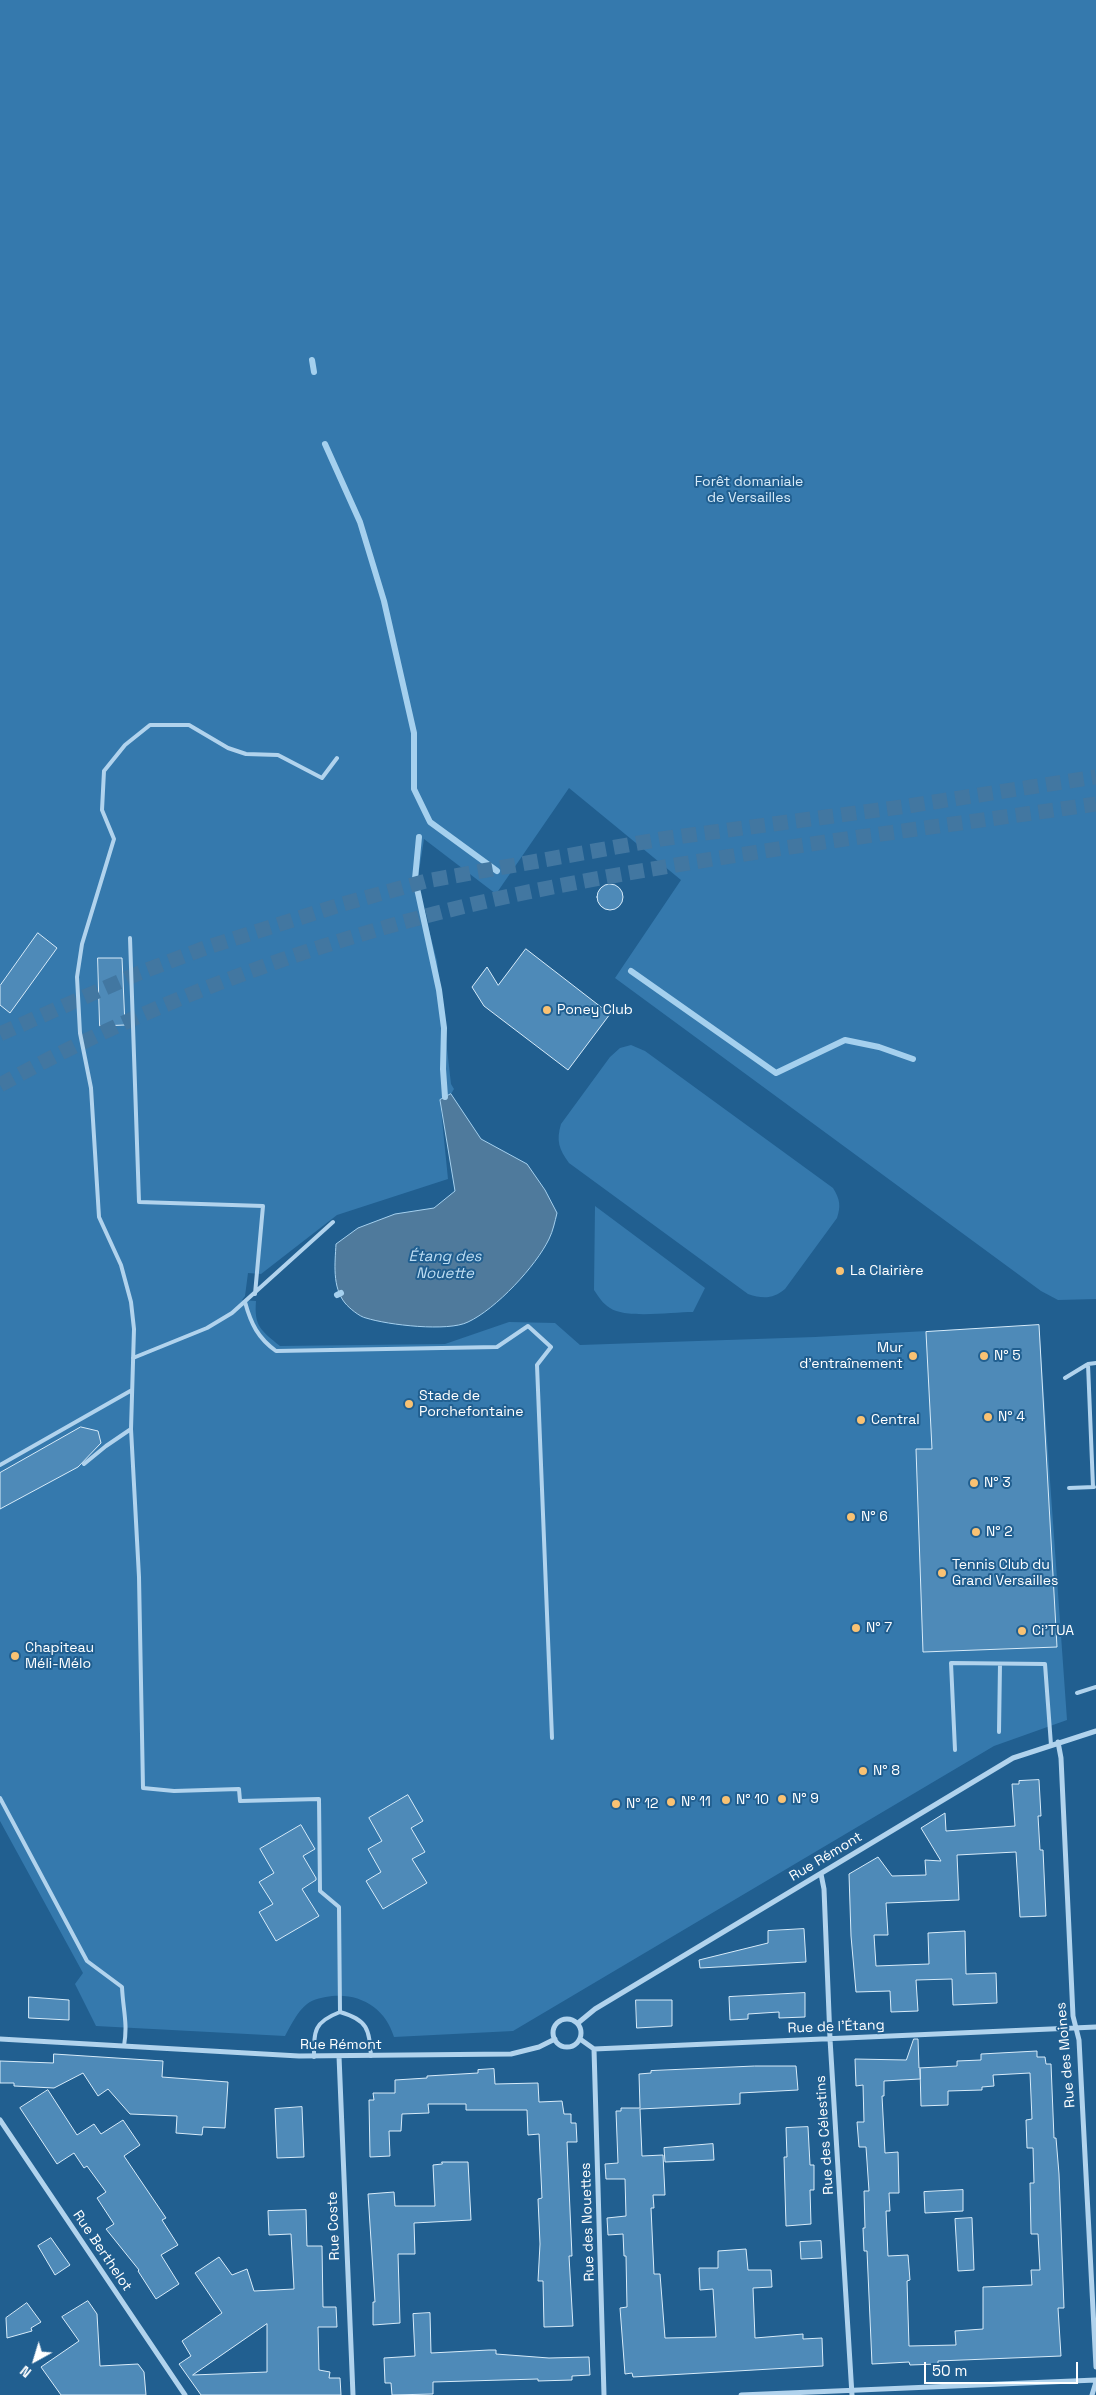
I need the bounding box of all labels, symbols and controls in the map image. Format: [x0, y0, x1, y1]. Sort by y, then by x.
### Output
park label: Forêt domaniale de Versailles [695, 474, 803, 507]
place label: Poney Club [557, 1002, 633, 1018]
marker: Poney Club [541, 1004, 553, 1016]
water label: Étang des Nouette [408, 1248, 482, 1283]
place label: La Clairière [850, 1263, 923, 1279]
marker: La Clairière [834, 1265, 846, 1277]
place label: Mur d'entraînement [799, 1340, 903, 1372]
place label: N° 5 [994, 1348, 1021, 1364]
marker: Mur d'entraînement [907, 1350, 919, 1362]
marker: N° 5 [978, 1350, 990, 1362]
place label: Stade de Porchefontaine [419, 1388, 523, 1420]
marker: Stade de Porchefontaine [403, 1398, 415, 1410]
place label: N° 4 [998, 1409, 1025, 1425]
marker: N° 4 [982, 1411, 994, 1423]
place label: Central [871, 1412, 920, 1428]
marker: Central [855, 1414, 867, 1426]
place label: N° 3 [984, 1475, 1011, 1491]
marker: N° 3 [968, 1477, 980, 1489]
place label: N° 6 [861, 1509, 888, 1525]
marker: N° 6 [845, 1511, 857, 1523]
place label: N° 2 [986, 1524, 1013, 1540]
marker: N° 2 [970, 1526, 982, 1538]
place label: Tennis Club du Grand Versailles [952, 1557, 1058, 1590]
marker: Tennis Club du Grand Versailles [936, 1567, 948, 1579]
place label: N° 7 [866, 1620, 892, 1636]
marker: N° 7 [850, 1622, 862, 1634]
place label: Ci'TUA [1032, 1623, 1074, 1639]
marker: Ci'TUA [1016, 1625, 1028, 1637]
place label: Chapiteau Méli-Mélo [25, 1640, 94, 1672]
marker: Chapiteau Méli-Mélo [9, 1650, 21, 1662]
place label: N° 8 [873, 1763, 900, 1779]
marker: N° 8 [857, 1765, 869, 1777]
place label: N° 9 [792, 1791, 819, 1807]
place label: N° 10 [736, 1792, 769, 1808]
marker: N° 9 [776, 1793, 788, 1805]
place label: N° 11 [681, 1794, 711, 1810]
marker: N° 10 [720, 1794, 732, 1806]
place label: N° 12 [626, 1796, 659, 1812]
marker: N° 11 [665, 1796, 677, 1808]
marker: N° 12 [610, 1798, 622, 1810]
street label: Rue Rémont [787, 1829, 865, 1885]
street label: Rue des Moines [1053, 2001, 1079, 2109]
street label: Rue de l'Étang [787, 2017, 885, 2037]
street label: Rue Rémont [300, 2037, 382, 2053]
street label: Rue des Célestins [812, 2075, 838, 2195]
street label: Rue des Nouettes [578, 2162, 598, 2282]
street label: Rue Coste [324, 2191, 344, 2261]
street label: Rue Berthelot [69, 2207, 135, 2295]
north arrow [10, 2335, 60, 2385]
scale bar [926, 2352, 1080, 2384]
text: 50 m [932, 2361, 967, 2380]
text: N [16, 2362, 35, 2382]

